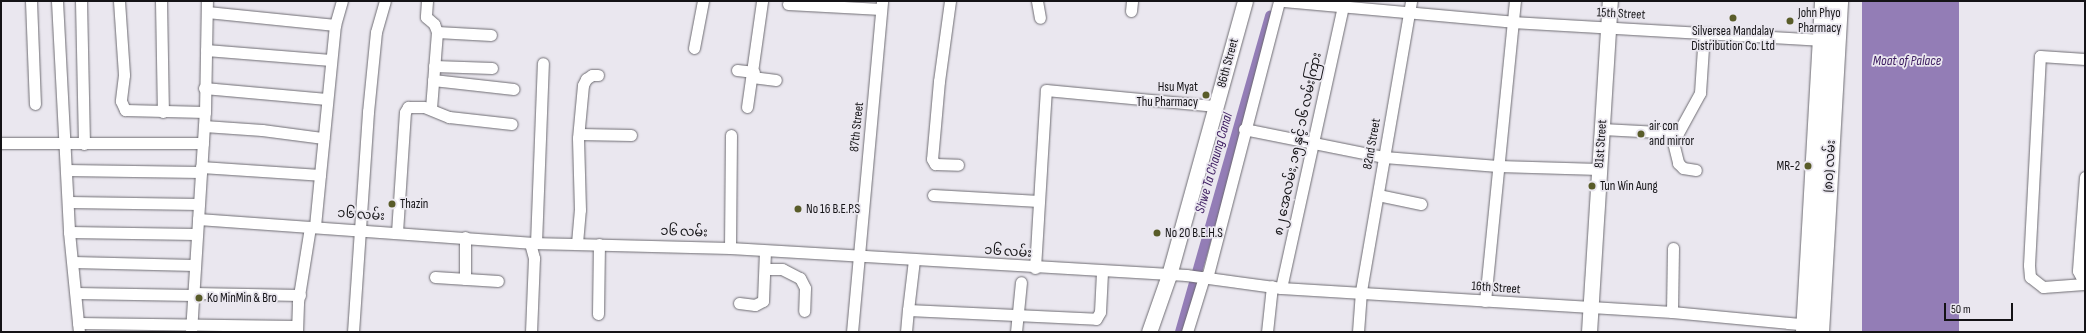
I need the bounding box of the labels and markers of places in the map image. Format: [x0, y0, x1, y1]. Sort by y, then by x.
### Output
place label: John Phyo Pharmacy [1798, 6, 1841, 37]
marker: Silversea Mandalay Distribution Co. Ltd [1728, 13, 1738, 23]
marker: John Phyo Pharmacy [1785, 16, 1795, 26]
place label: Silversea Mandalay Distribution Co. Ltd [1691, 24, 1775, 55]
place label: Hsu Myat Thu Pharmacy [1136, 80, 1198, 111]
marker: Hsu Myat Thu Pharmacy [1201, 90, 1211, 100]
place label: air con and mirror [1649, 119, 1694, 150]
marker: air con and mirror [1636, 129, 1646, 139]
place label: MR-2 [1776, 158, 1800, 174]
marker: MR-2 [1803, 161, 1813, 171]
place label: Tun Win Aung [1600, 178, 1658, 194]
marker: Tun Win Aung [1587, 181, 1597, 191]
place label: Thazin [400, 196, 428, 212]
marker: Thazin [387, 199, 397, 209]
place label: No 16 B.E.P.S [806, 201, 860, 217]
marker: No 16 B.E.P.S [793, 204, 803, 214]
place label: No 20 B.E.H.S [1165, 225, 1223, 241]
marker: No 20 B.E.H.S [1152, 228, 1162, 238]
place label: Ko MinMin & Bro [207, 290, 277, 306]
marker: Ko MinMin & Bro [194, 293, 204, 303]

